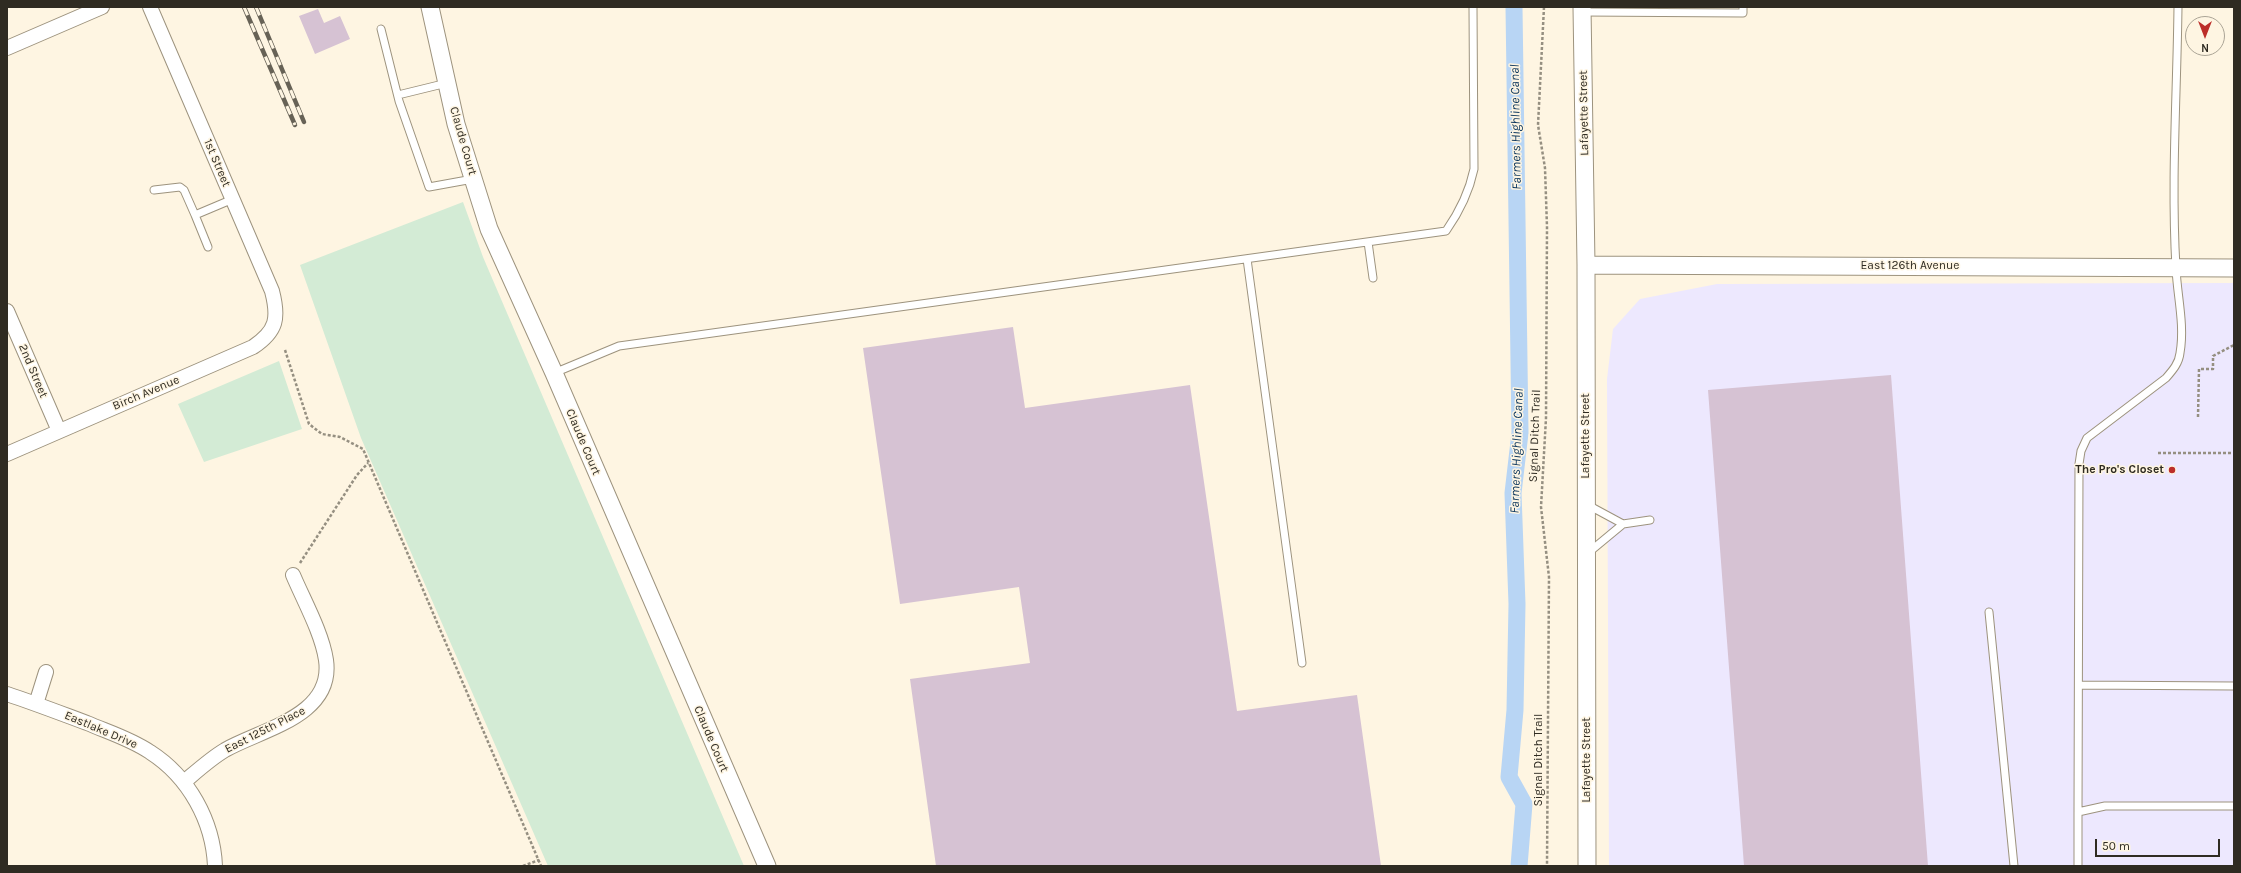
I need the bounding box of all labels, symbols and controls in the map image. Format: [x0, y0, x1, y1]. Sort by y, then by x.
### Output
north arrow [2185, 16, 2225, 56]
text: N [2201, 41, 2209, 54]
water label: Farmers Highline Canal [1507, 64, 1525, 190]
street label: Lafayette Street [1576, 70, 1592, 156]
street label: Claude Court [446, 105, 480, 177]
street label: 1st Street [200, 137, 234, 189]
street label: East 126th Avenue [1861, 259, 1959, 273]
street label: 2nd Street [15, 342, 51, 400]
street label: Birch Avenue [110, 372, 182, 414]
water label: Farmers Highline Canal [1507, 388, 1527, 514]
street label: Signal Ditch Trail [1526, 389, 1544, 483]
street label: Lafayette Street [1579, 393, 1593, 479]
street label: Claude Court [563, 407, 603, 477]
place label: The Pro's Closet [2075, 463, 2164, 477]
marker: The Pro's Closet [2167, 465, 2177, 475]
street label: East 125th Place [222, 704, 308, 756]
street label: Claude Court [691, 704, 731, 774]
street label: Eastlake Drive [62, 708, 140, 752]
street label: Signal Ditch Trail [1532, 714, 1546, 806]
street label: Lafayette Street [1580, 717, 1594, 803]
scale bar [2097, 831, 2222, 857]
text: 50 m [2102, 839, 2130, 853]

